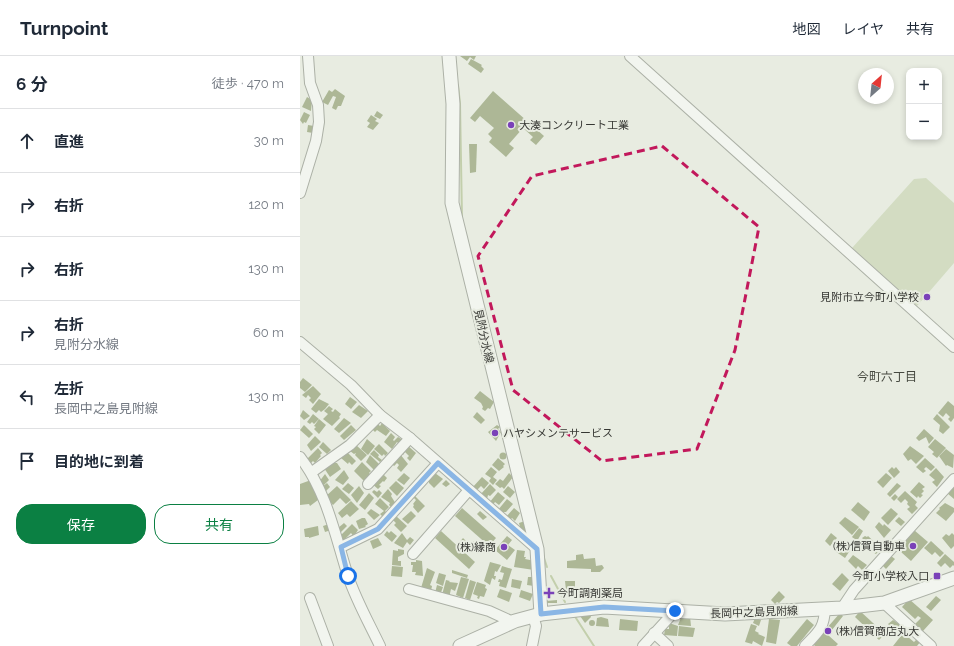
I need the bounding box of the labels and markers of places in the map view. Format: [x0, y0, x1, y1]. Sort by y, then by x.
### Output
place label: 大湊コンクリート工業 [519, 119, 629, 132]
marker: 大湊コンクリート工業 [506, 120, 516, 130]
place label: 見附市立今町小学校 [820, 291, 919, 304]
marker: 見附市立今町小学校 [922, 292, 932, 302]
place label: ハヤシメンテサービス [503, 427, 613, 440]
marker: ハヤシメンテサービス [490, 428, 500, 438]
place label: (株)信賀自動車 [833, 540, 905, 553]
place label: (株)縁商 [457, 541, 496, 554]
marker: (株)信賀自動車 [908, 541, 918, 551]
marker: (株)縁商 [499, 542, 509, 552]
place label: 今町小学校入口 [852, 570, 929, 583]
marker: 今町小学校入口 [932, 571, 942, 581]
place label: 今町調剤薬局 [557, 587, 623, 600]
marker: 今町調剤薬局 [544, 588, 554, 598]
place label: (株)信賀商店丸大 [836, 625, 919, 638]
marker: (株)信賀商店丸大 [823, 626, 833, 636]

